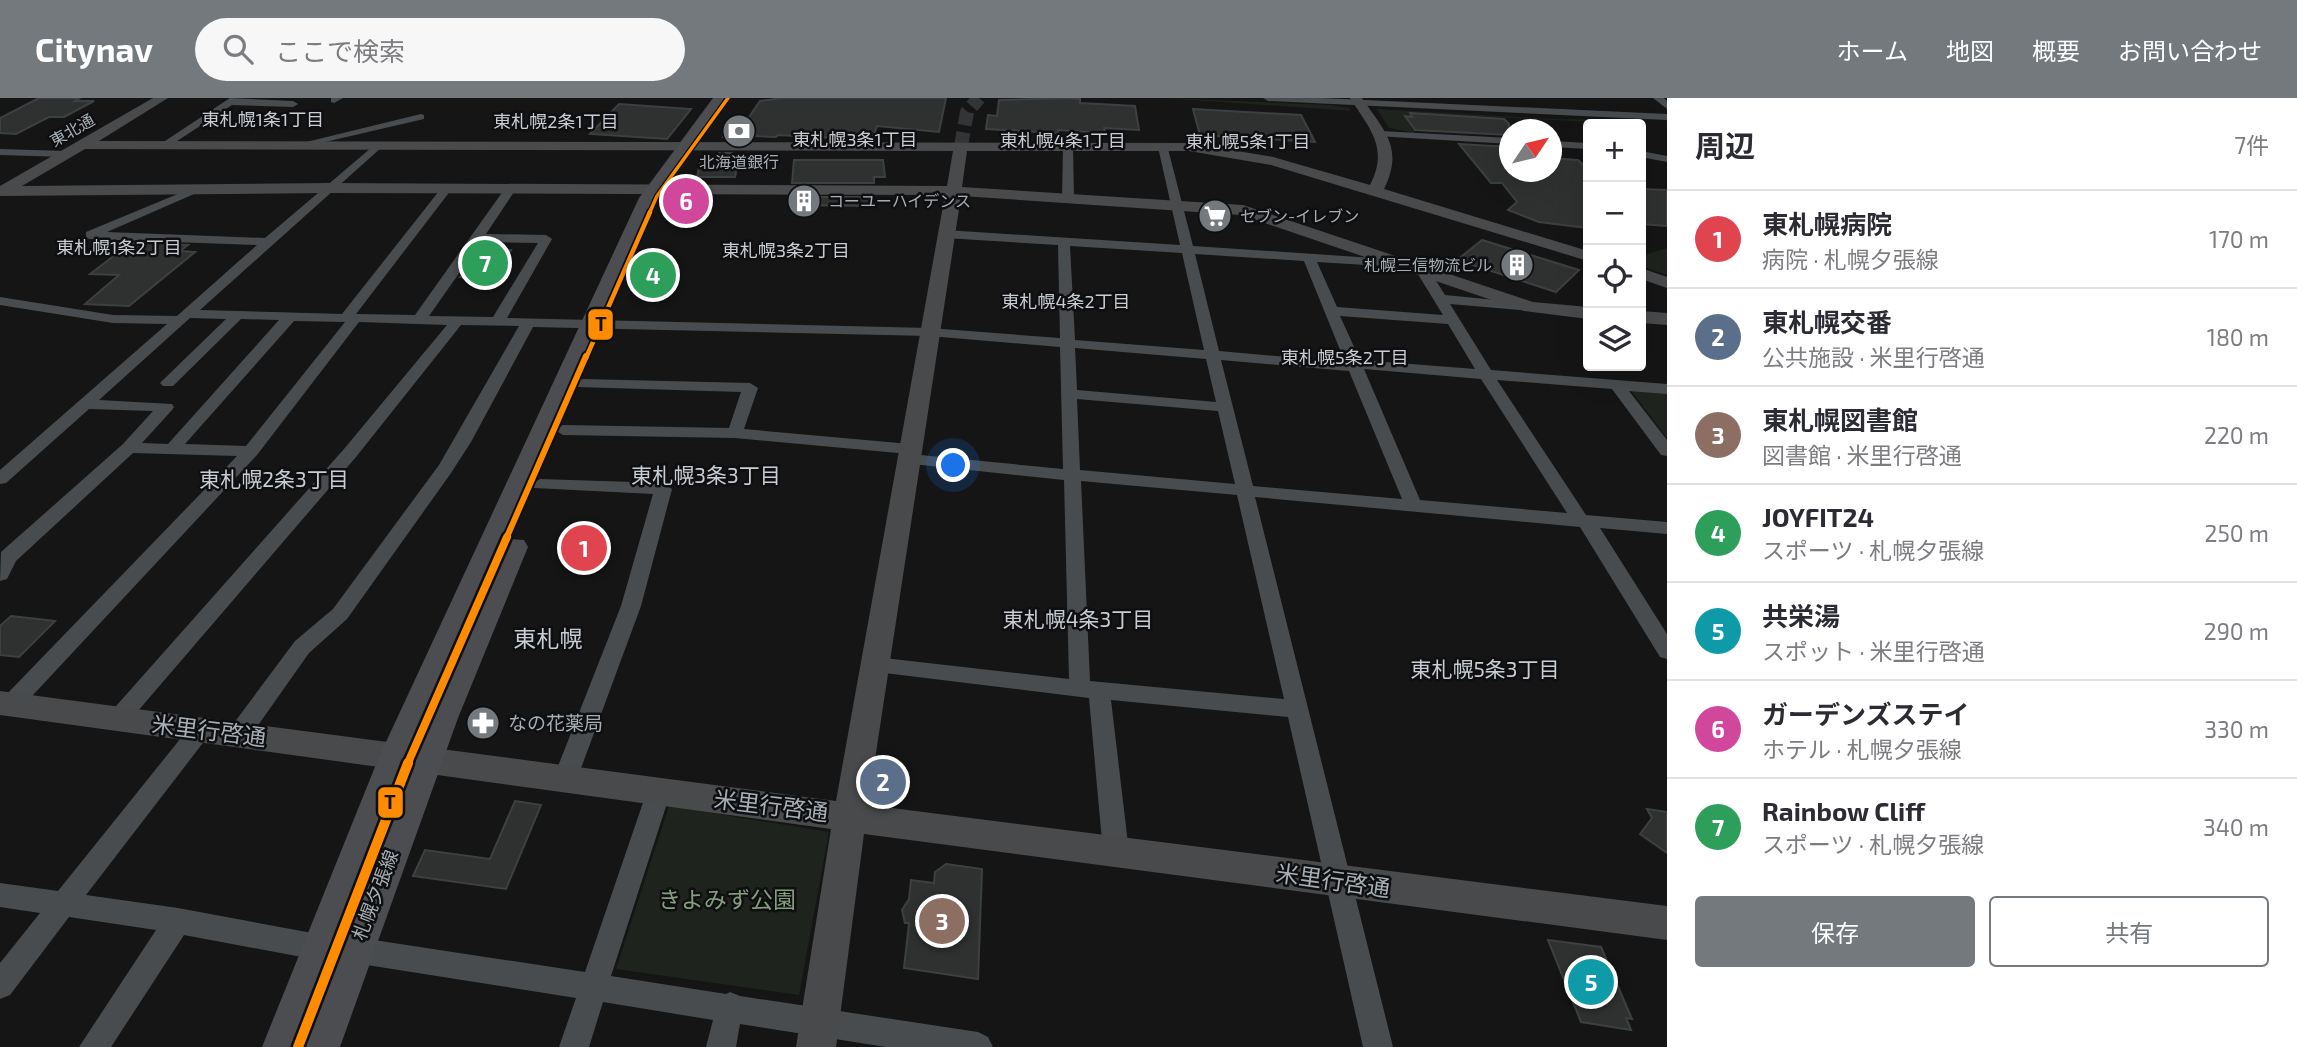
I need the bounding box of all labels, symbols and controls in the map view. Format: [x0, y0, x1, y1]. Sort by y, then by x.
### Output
search box [195, 18, 685, 81]
text: Citynav [35, 29, 153, 69]
icon: search [219, 30, 257, 68]
text: ここで検索 [275, 35, 405, 66]
text: ホーム [1837, 36, 1908, 65]
text: 地図 [1946, 36, 1994, 65]
text: 概要 [2032, 36, 2080, 65]
text: お問い合わせ [2118, 36, 2262, 65]
district label: 東札幌1条1丁目 [202, 108, 324, 130]
street label: 東北通 [46, 109, 97, 150]
district label: 東札幌2条1丁目 [493, 110, 619, 132]
bank icon: 北海道銀行 [720, 112, 758, 150]
north arrow [1499, 119, 1562, 182]
map controls [1583, 119, 1646, 371]
button: + [1583, 119, 1646, 182]
text: 周辺 [1695, 127, 1755, 163]
district label: 東札幌3条1丁目 [792, 128, 918, 150]
district label: 東札幌4条1丁目 [1000, 129, 1126, 151]
district label: 東札幌5条1丁目 [1186, 130, 1310, 152]
text: 7件 [2234, 131, 2269, 159]
place label: 北海道銀行 [699, 152, 779, 171]
pin: 6 [663, 175, 709, 227]
building icon: コーユーハイデンス [785, 182, 823, 220]
button: − [1583, 182, 1646, 245]
place label: コーユーハイデンス [828, 191, 971, 210]
supermarket icon: セブン-イレブン [1196, 197, 1234, 235]
place label: セブン-イレブン [1240, 206, 1359, 225]
text: 東札幌病院 [1762, 208, 1892, 239]
text: 1 [1713, 225, 1723, 253]
text: 170 m [2209, 225, 2269, 253]
district label: 東札幌1条2丁目 [56, 236, 182, 258]
pin: 7 [462, 237, 508, 289]
district label: 東札幌3条2丁目 [722, 239, 850, 261]
button: locate [1583, 245, 1646, 308]
text: 病院 · 札幌夕張線 [1762, 245, 1939, 273]
building icon: 札幌三信物流ビル [1498, 246, 1536, 284]
pin: 4 [630, 249, 676, 301]
place label: 札幌三信物流ビル [1364, 255, 1492, 274]
district label: 東札幌4条2丁目 [1001, 290, 1131, 312]
text: 東札幌交番 [1762, 306, 1892, 337]
line badge: T [587, 308, 614, 341]
button: layers [1583, 308, 1646, 371]
text: T [595, 312, 607, 335]
text: 2 [1711, 323, 1725, 351]
text: 180 m [2207, 323, 2269, 351]
text: 公共施設 · 米里行啓通 [1762, 343, 1985, 371]
district label: 東札幌5条2丁目 [1281, 346, 1409, 368]
text: 東札幌図書館 [1762, 404, 1918, 435]
text: 3 [1711, 421, 1725, 449]
text: 220 m [2204, 421, 2269, 449]
text: 図書館 · 米里行啓通 [1762, 441, 1962, 469]
your location [936, 448, 970, 482]
district label: 東札幌3条3丁目 [631, 462, 781, 487]
district label: 東札幌2条3丁目 [199, 466, 349, 491]
text: JOYFIT24 [1762, 501, 1874, 532]
text: 4 [1711, 519, 1725, 547]
text: 250 m [2205, 519, 2269, 547]
pin: 1 [561, 522, 607, 574]
text: スポーツ · 札幌夕張線 [1762, 536, 1984, 564]
text: 共栄湯 [1762, 600, 1840, 631]
district label: 東札幌4条3丁目 [1003, 606, 1153, 631]
text: 5 [1712, 617, 1724, 645]
text: 290 m [2204, 617, 2269, 645]
district label: 東札幌 [514, 624, 583, 652]
text: スポット · 米里行啓通 [1762, 637, 1985, 665]
district label: 東札幌5条3丁目 [1411, 656, 1559, 681]
text: ガーデンズステイ [1762, 698, 1969, 729]
pharmacy icon: なの花薬局 [464, 704, 502, 742]
street label: 米里行啓通 [150, 709, 268, 751]
place label: なの花薬局 [508, 711, 603, 734]
text: 6 [1711, 715, 1725, 743]
text: 330 m [2204, 715, 2269, 743]
text: ホテル · 札幌夕張線 [1762, 735, 1962, 763]
pin: 2 [860, 756, 906, 808]
street label: 米里行啓通 [712, 784, 830, 826]
line badge: T [377, 786, 404, 819]
text: T [384, 790, 396, 813]
text: Rainbow Cliff [1762, 795, 1925, 826]
text: 7 [1712, 813, 1724, 841]
text: 340 m [2203, 813, 2269, 841]
text: スポーツ · 札幌夕張線 [1762, 830, 1984, 858]
street label: 札幌夕張線 [347, 846, 402, 943]
street label: 米里行啓通 [1274, 858, 1392, 902]
park label: きよみず公園 [658, 885, 796, 913]
pin: 3 [919, 895, 965, 947]
button: 保存 [1695, 896, 1975, 967]
button: 共有 [1989, 896, 2269, 967]
pin: 5 [1568, 956, 1614, 1008]

